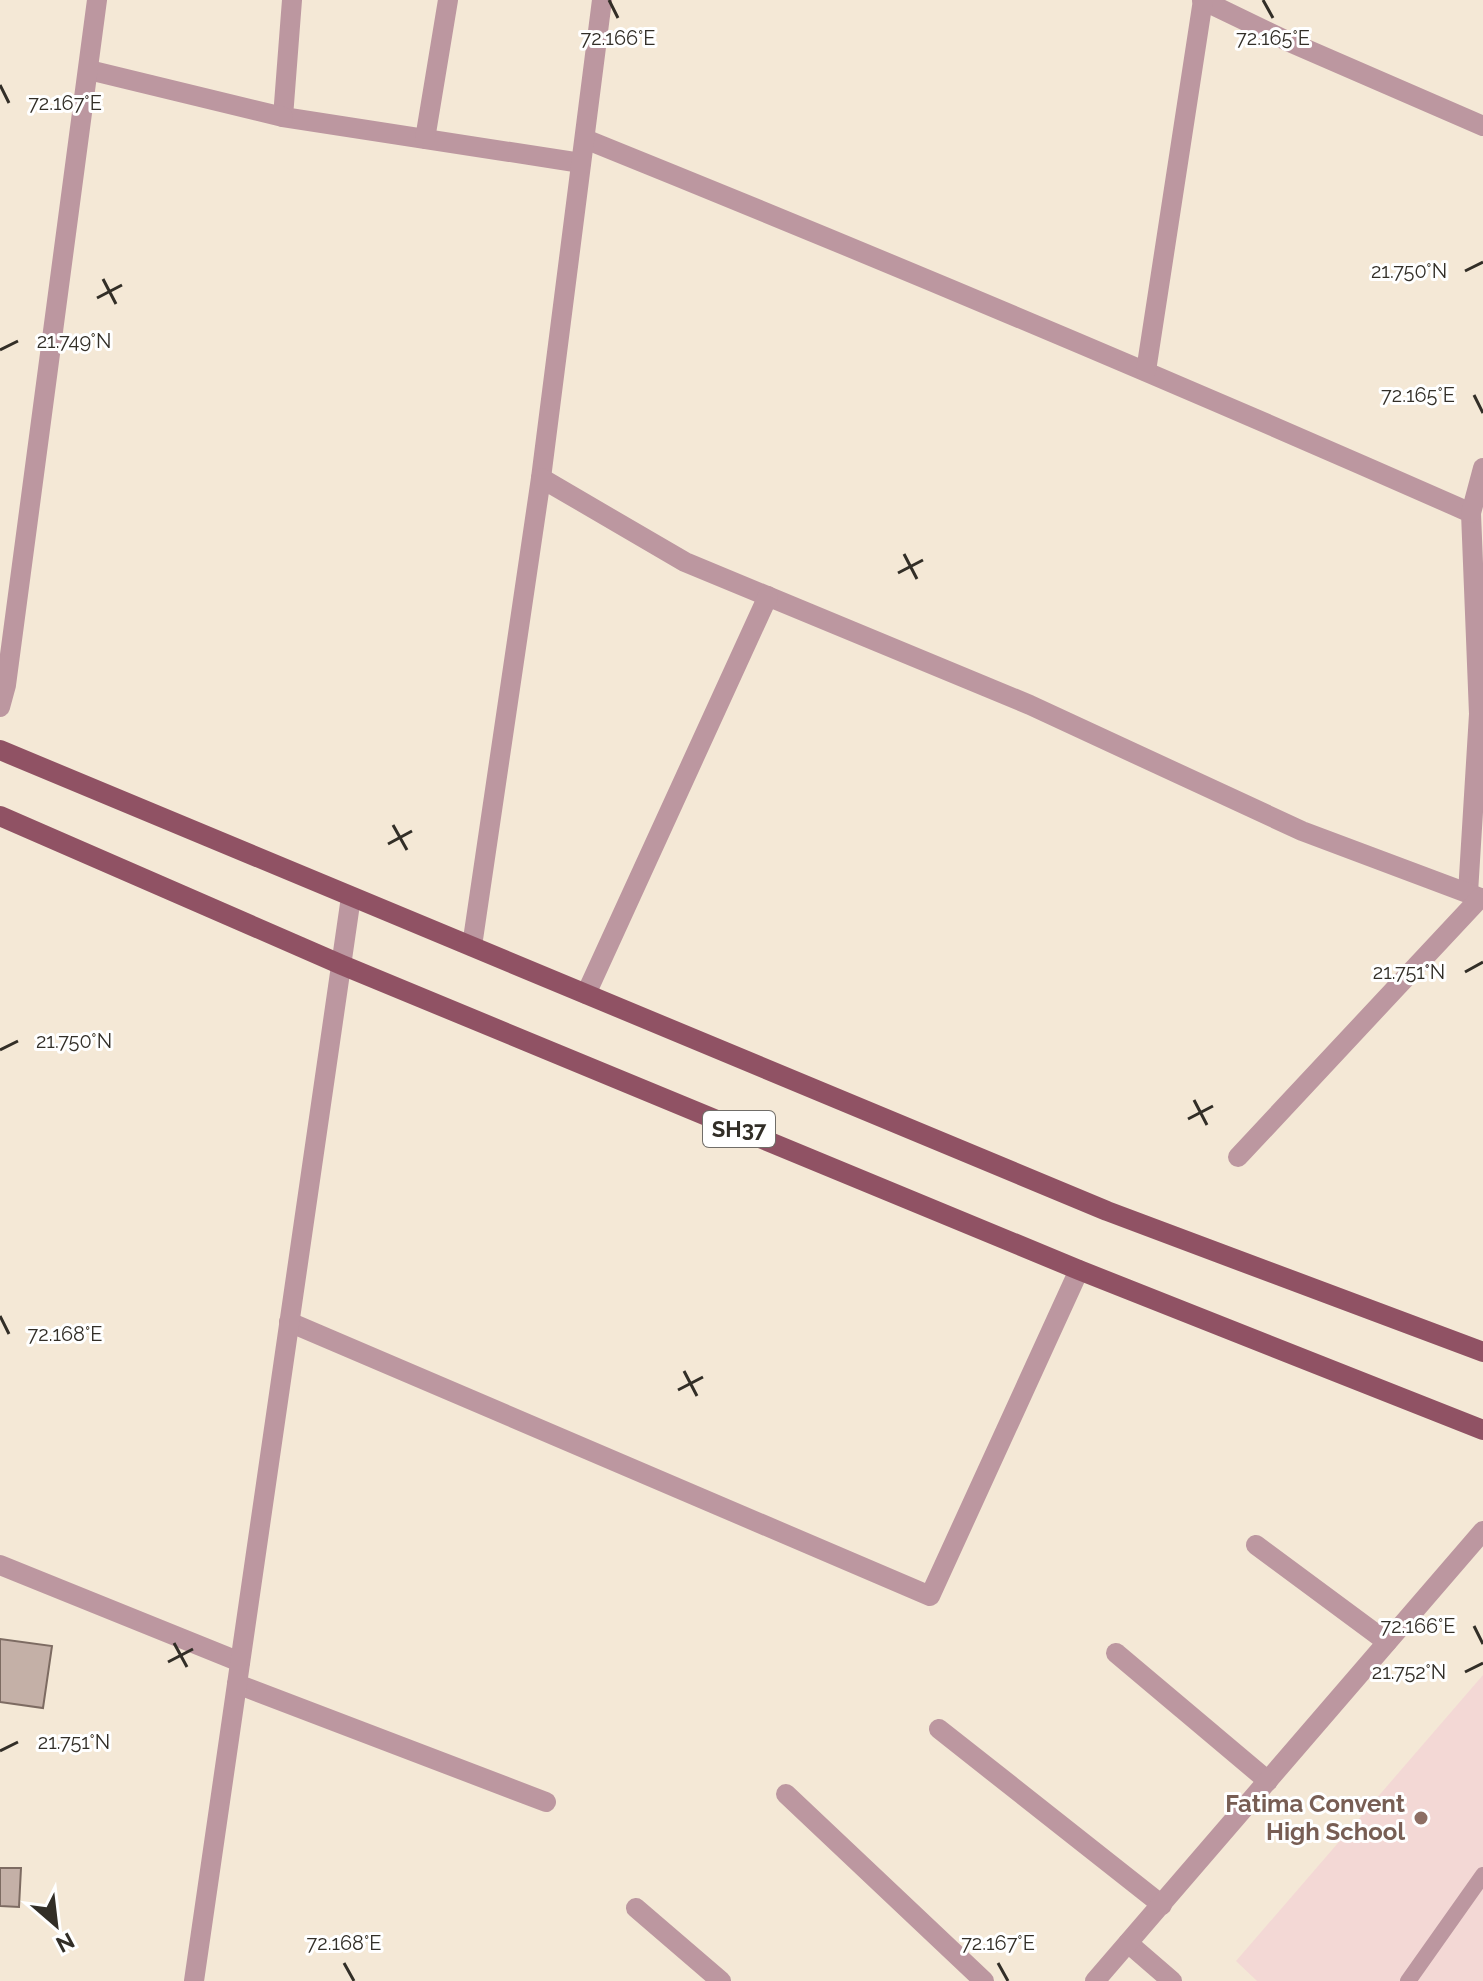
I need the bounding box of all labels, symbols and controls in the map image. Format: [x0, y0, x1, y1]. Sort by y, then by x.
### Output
text: 72.166°E [580, 26, 656, 50]
text: 72.165°E [1236, 26, 1310, 50]
text: 72.167°E [28, 91, 102, 115]
text: 21.750°N [1371, 259, 1447, 283]
text: 21.749°N [37, 329, 111, 353]
text: 72.165°E [1381, 383, 1455, 407]
text: 21.751°N [1373, 960, 1445, 984]
text: 21.750°N [36, 1029, 112, 1053]
road number: SH37 [703, 1111, 775, 1147]
text: 72.168°E [28, 1322, 102, 1346]
text: 72.166°E [1380, 1614, 1456, 1638]
text: 21.752°N [1372, 1660, 1446, 1684]
text: 21.751°N [38, 1730, 110, 1754]
place label: Fatima Convent High School [1225, 1789, 1405, 1846]
marker: Fatima Convent High School [1412, 1809, 1430, 1827]
north arrow [16, 1885, 96, 1965]
text: N [52, 1927, 79, 1958]
text: 72.168°E [307, 1931, 381, 1955]
text: 72.167°E [961, 1931, 1035, 1955]

